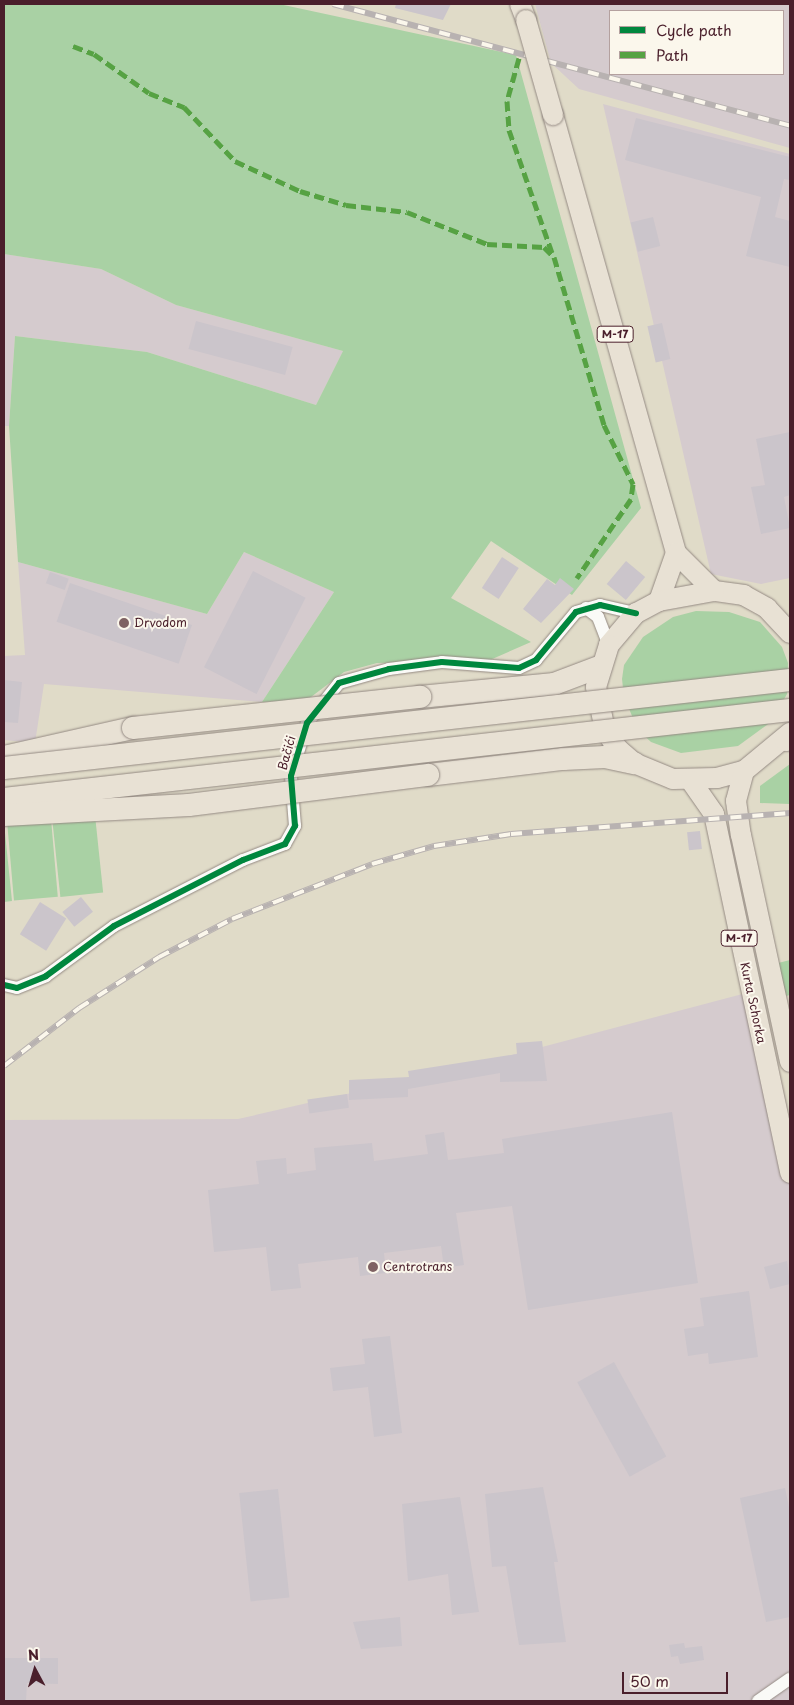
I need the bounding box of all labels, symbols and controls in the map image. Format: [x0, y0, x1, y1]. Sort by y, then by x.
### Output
legend [609, 10, 784, 75]
text: Cycle path [656, 18, 732, 41]
text: Path [656, 43, 688, 66]
road number: M-17 [596, 326, 634, 342]
place label: Drvodom [134, 616, 187, 630]
marker: Drvodom [118, 617, 130, 629]
street label: Bačići [275, 734, 299, 772]
road number: M-17 [720, 930, 758, 946]
street label: Kurta Schorka [737, 960, 769, 1046]
place label: Centrotrans [383, 1260, 452, 1274]
marker: Centrotrans [367, 1261, 379, 1273]
text: N [27, 1644, 40, 1666]
north arrow [10, 1645, 60, 1695]
scale bar [624, 1662, 730, 1694]
text: 50 m [630, 1669, 669, 1692]

